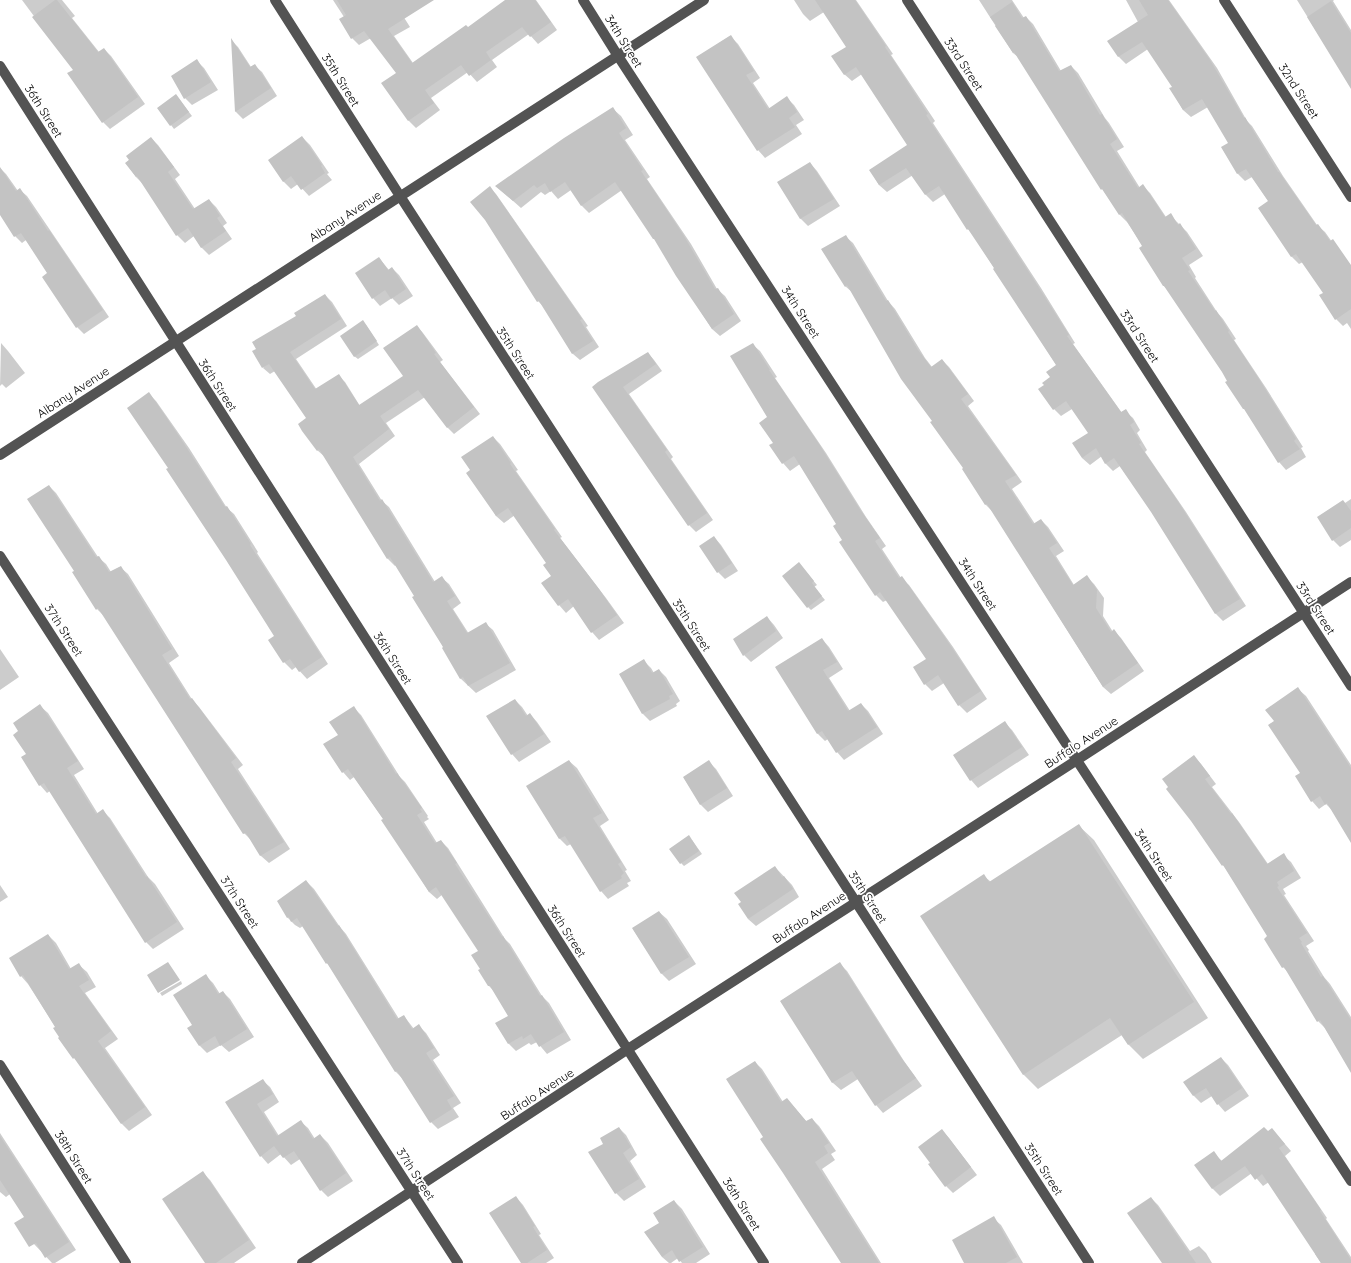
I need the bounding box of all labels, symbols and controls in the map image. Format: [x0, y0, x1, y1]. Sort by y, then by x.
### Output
street label: 34th Street [602, 12, 646, 70]
street label: 33rd Street [941, 35, 987, 93]
street label: 35th Street [319, 51, 363, 109]
street label: 32nd Street [1275, 60, 1323, 122]
street label: 36th Street [22, 82, 66, 140]
street label: Albany Avenue [306, 187, 384, 245]
street label: 34th Street [778, 283, 824, 341]
street label: 33rd Street [1117, 307, 1163, 365]
street label: 35th Street [493, 324, 539, 382]
street label: 36th Street [195, 356, 241, 414]
street label: Albany Avenue [34, 363, 112, 421]
street label: 34th Street [955, 555, 1001, 613]
street label: 33rd Street [1293, 579, 1339, 637]
street label: 35th Street [669, 596, 715, 654]
street label: 37th Street [42, 601, 86, 659]
street label: 36th Street [370, 629, 416, 687]
street label: Buffalo Avenue [1041, 713, 1121, 771]
street label: 34th Street [1131, 826, 1177, 884]
street label: 35th Street [845, 868, 891, 926]
street label: 37th Street [218, 873, 262, 931]
street label: Buffalo Avenue [769, 888, 849, 946]
street label: 36th Street [544, 902, 590, 960]
street label: Buffalo Avenue [497, 1065, 577, 1123]
street label: 38th Street [52, 1128, 96, 1186]
street label: 35th Street [1021, 1140, 1067, 1198]
street label: 37th Street [394, 1145, 438, 1203]
street label: 36th Street [720, 1175, 764, 1233]

